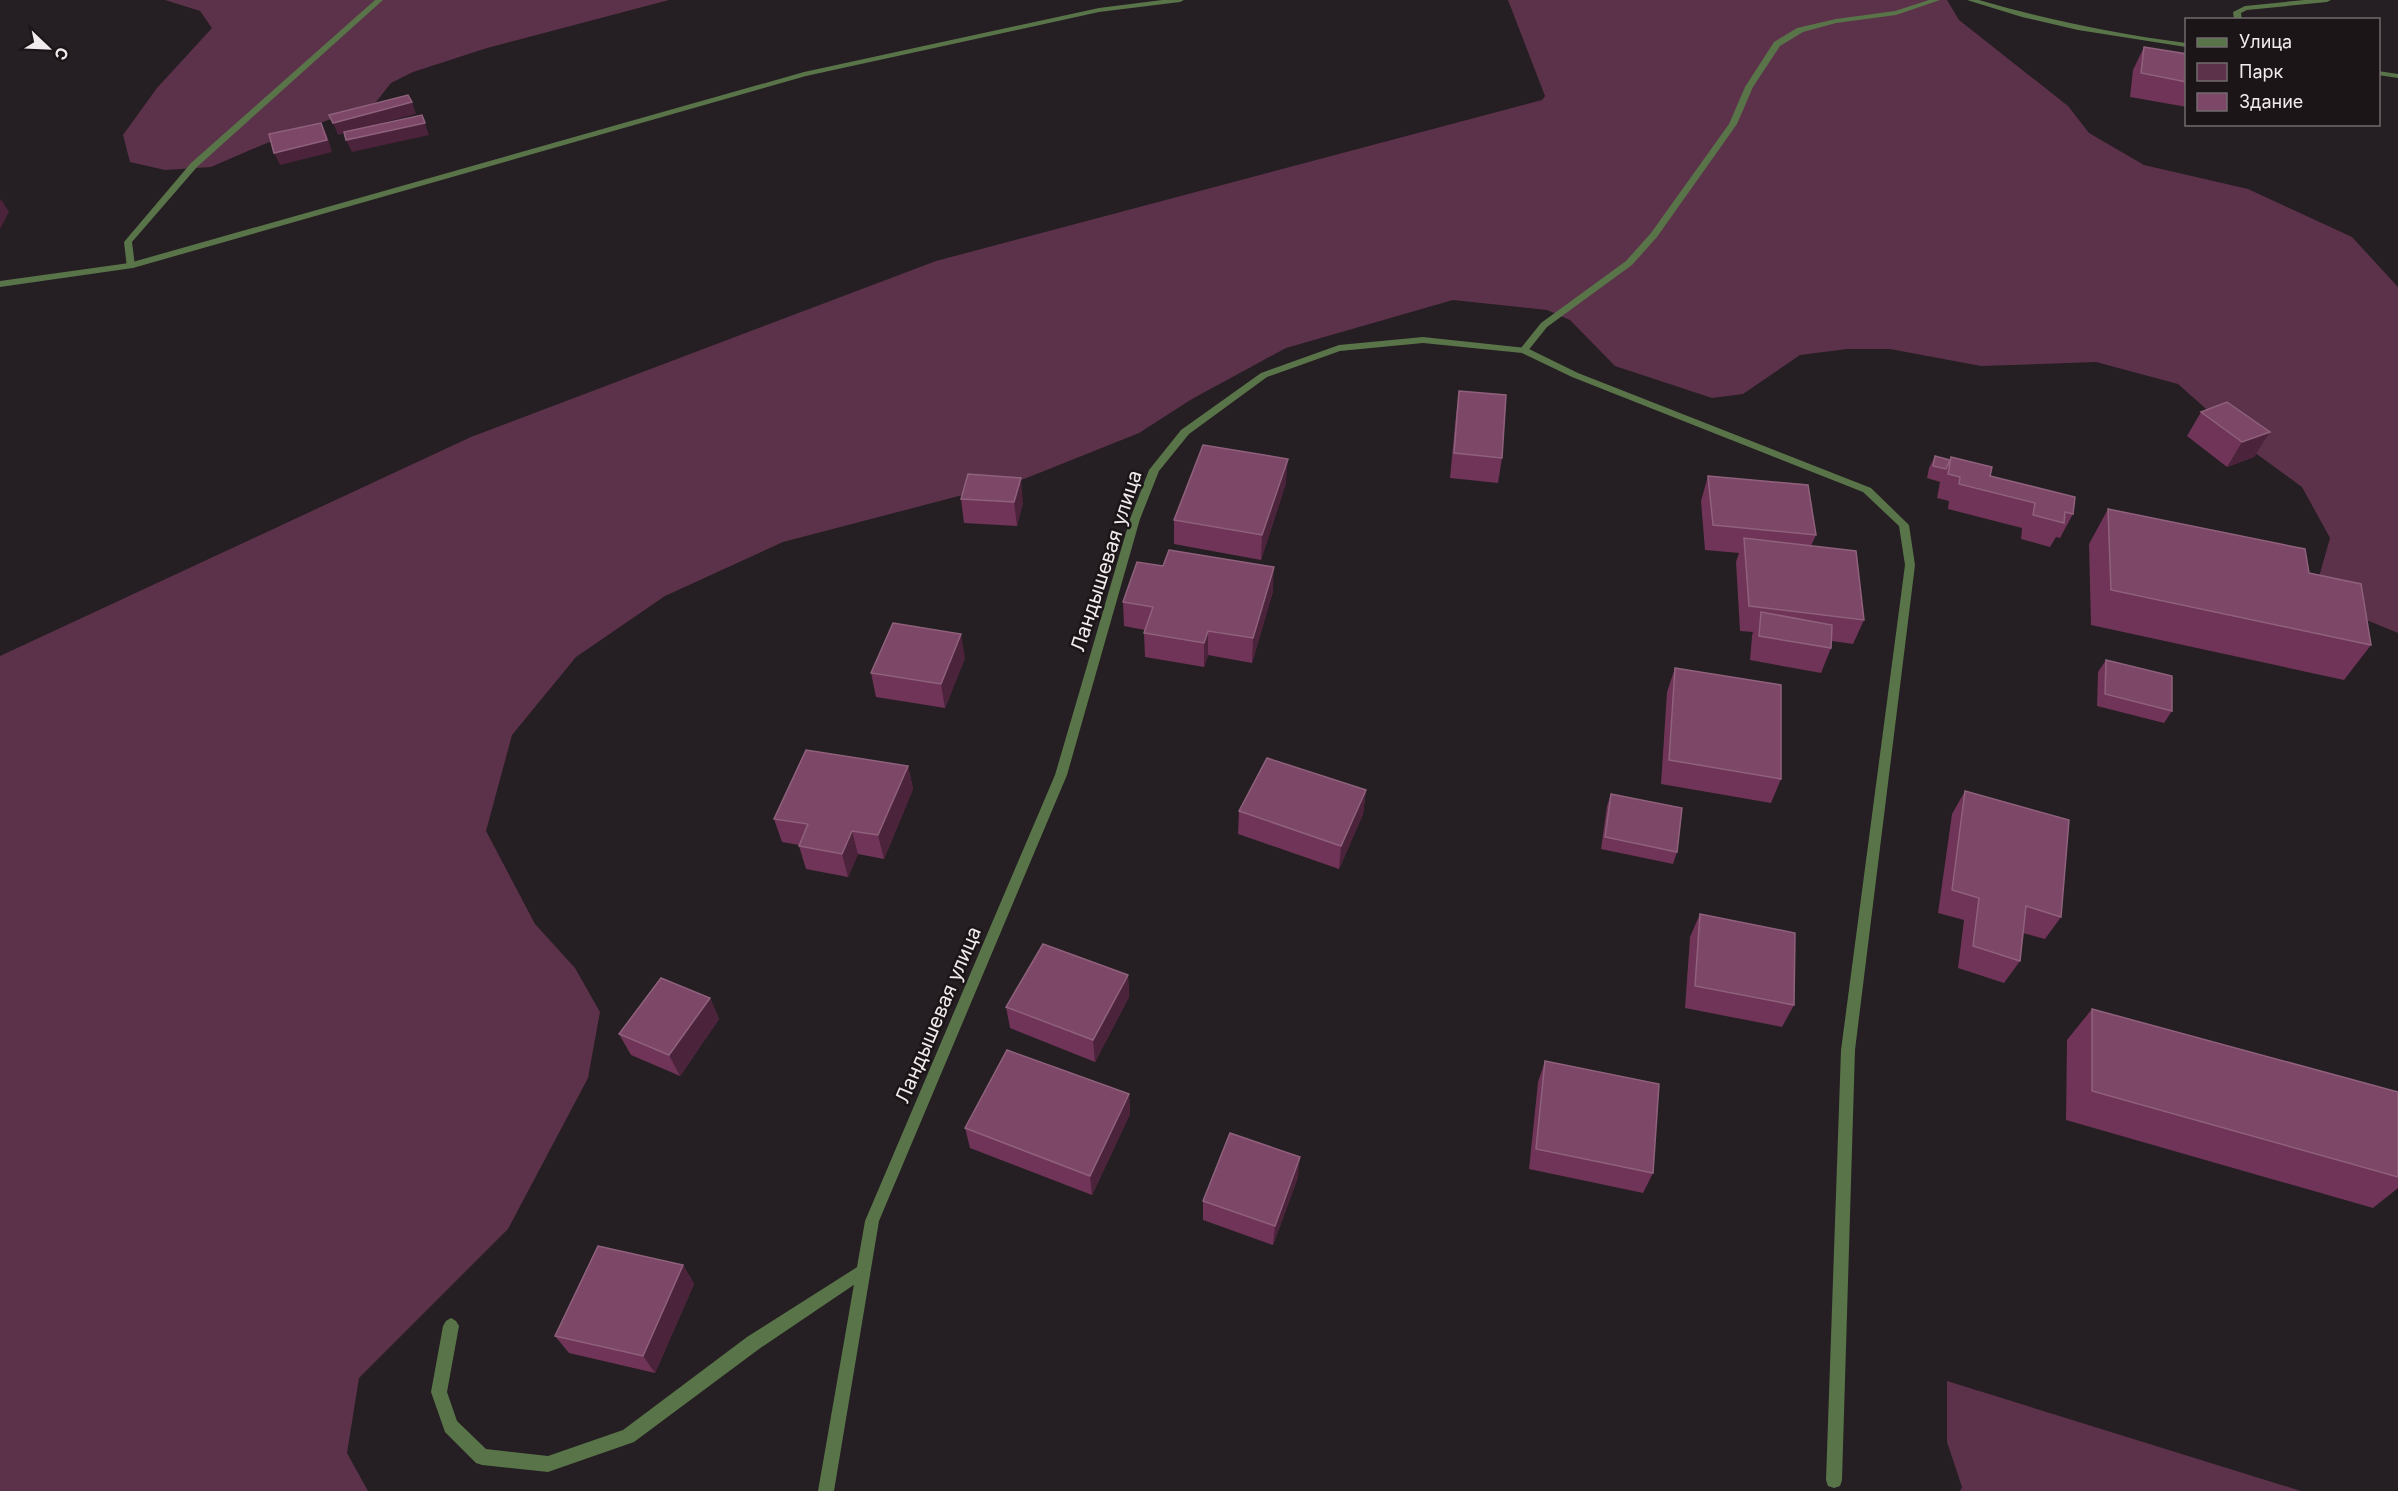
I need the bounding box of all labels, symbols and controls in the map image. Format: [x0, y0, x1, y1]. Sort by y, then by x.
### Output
north arrow [18, 18, 78, 78]
legend [2185, 18, 2380, 126]
text: Улица [2239, 31, 2292, 52]
text: С [50, 45, 73, 63]
text: Парк [2239, 61, 2284, 82]
text: Здание [2239, 91, 2303, 112]
street label: Ландышевая улица [1065, 467, 1147, 655]
street label: Ландышевая улица [890, 923, 986, 1107]

